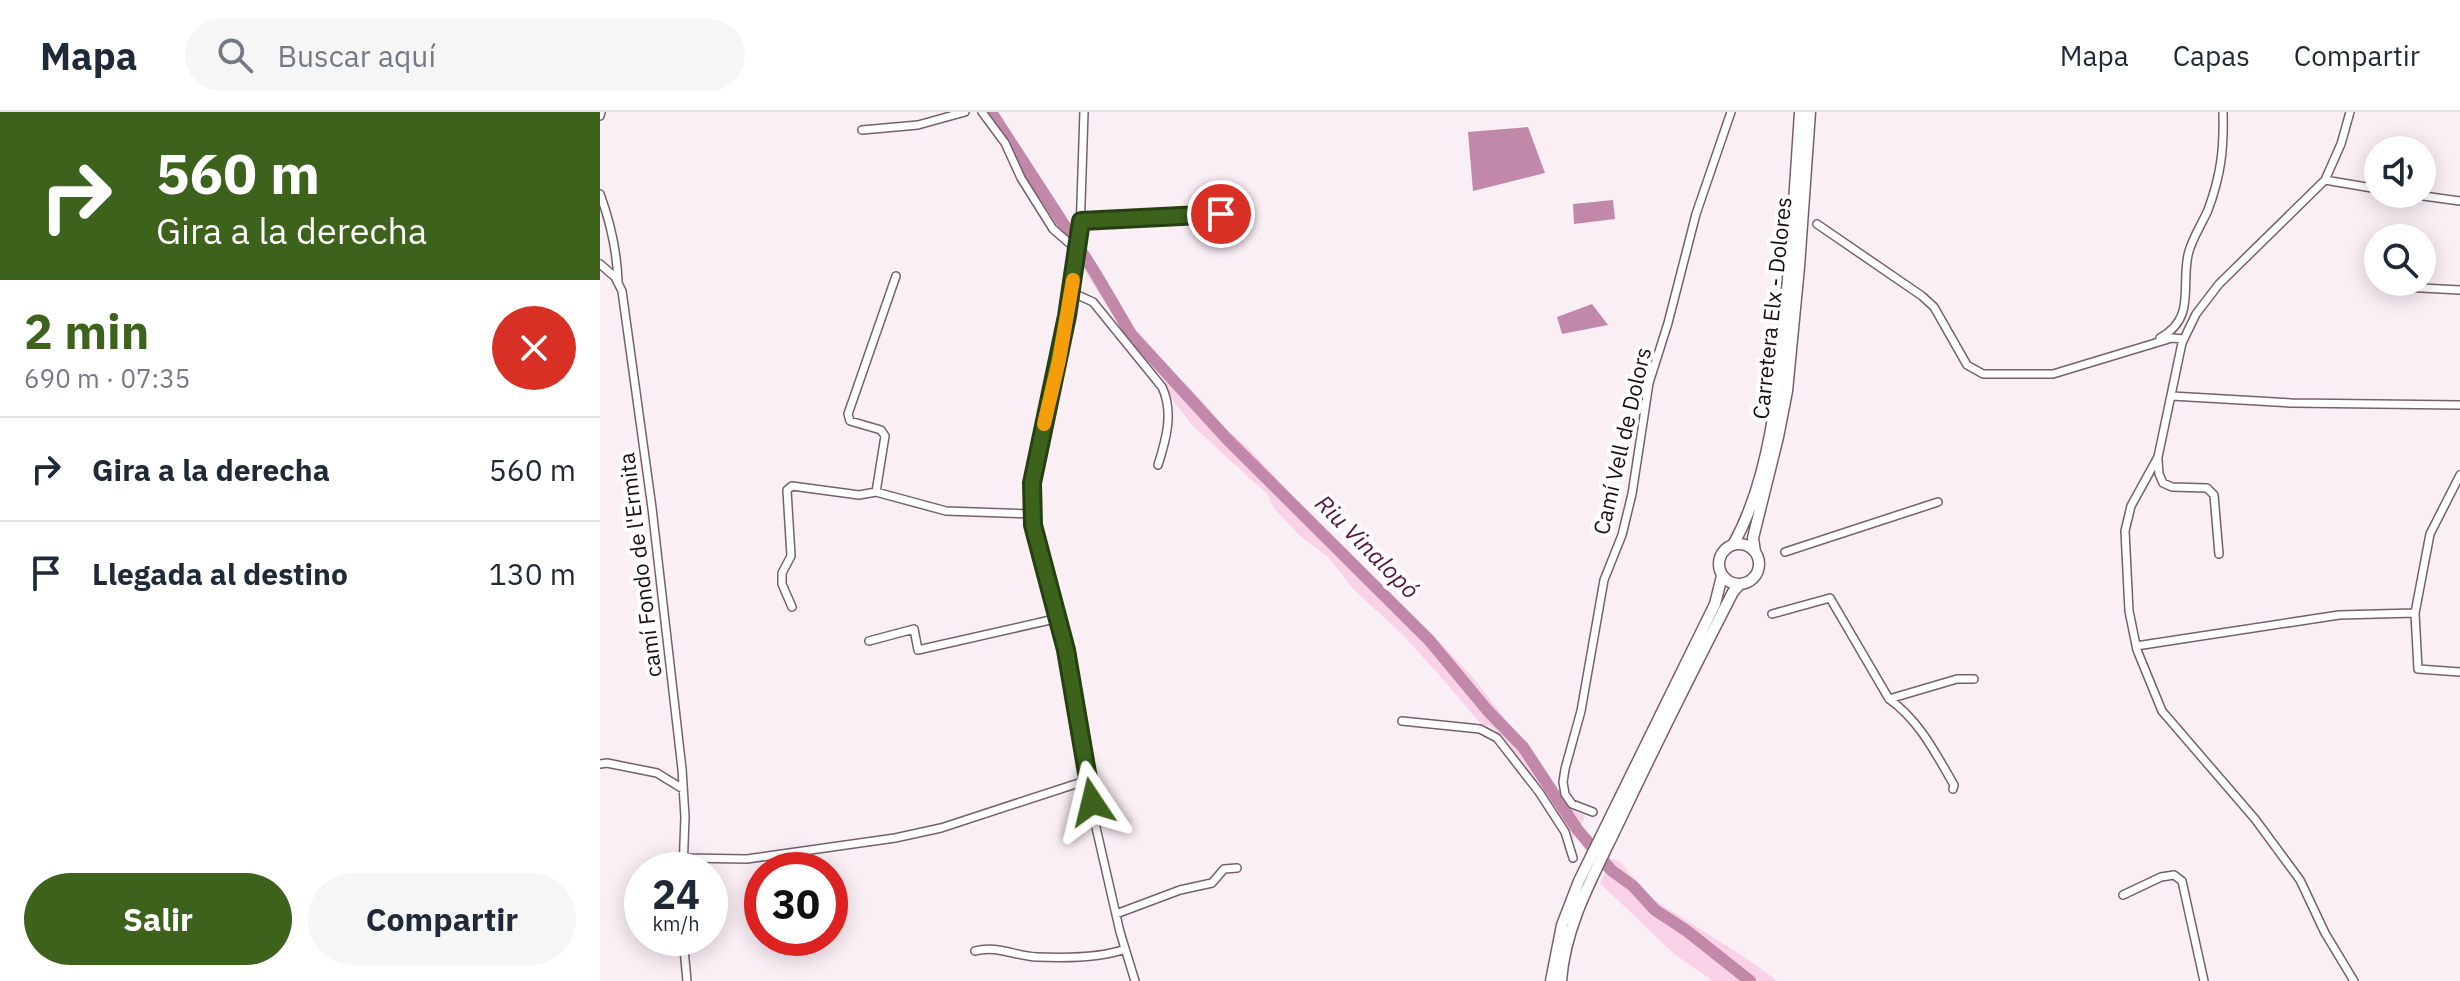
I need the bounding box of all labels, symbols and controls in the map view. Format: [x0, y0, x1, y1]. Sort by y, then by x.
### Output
search box [185, 19, 745, 91]
text: Mapa [40, 31, 137, 80]
icon: search [213, 33, 257, 77]
text: Buscar aquí [277, 36, 436, 75]
text: Mapa [2060, 37, 2129, 74]
text: Capas [2173, 37, 2250, 74]
text: Compartir [2294, 37, 2420, 74]
map controls [2364, 136, 2436, 296]
button: sound [2364, 136, 2436, 208]
text: 560 m [156, 137, 320, 209]
icon: right [24, 144, 128, 248]
pin [1187, 180, 1255, 248]
icon: arrive [1199, 192, 1243, 236]
street label: Carretera Elx - Dolores [1745, 195, 1798, 421]
text: Gira a la derecha [156, 207, 427, 254]
button: search [2364, 224, 2436, 296]
text: 2 min [24, 300, 149, 362]
button: close [492, 306, 576, 390]
street label: Camí Vell de Dolors [1586, 344, 1657, 537]
text: 690 m · 07:35 [24, 361, 190, 395]
icon: right [24, 447, 68, 491]
text: Gira a la derecha [92, 450, 330, 489]
text: 560 m [489, 450, 576, 489]
street label: camí Fondo de l'Ermita [611, 451, 668, 679]
water label: Riu Vinalopó [1309, 487, 1427, 605]
icon: arrive [24, 551, 68, 595]
text: Llegada al destino [92, 554, 348, 593]
text: 130 m [489, 554, 576, 593]
position arrow [1050, 760, 1134, 844]
speed limit sign: 30 [744, 852, 848, 956]
text: 24 [652, 868, 700, 920]
button: Salir [24, 873, 292, 965]
button: Compartir [308, 873, 576, 965]
text: km/h [652, 910, 700, 937]

